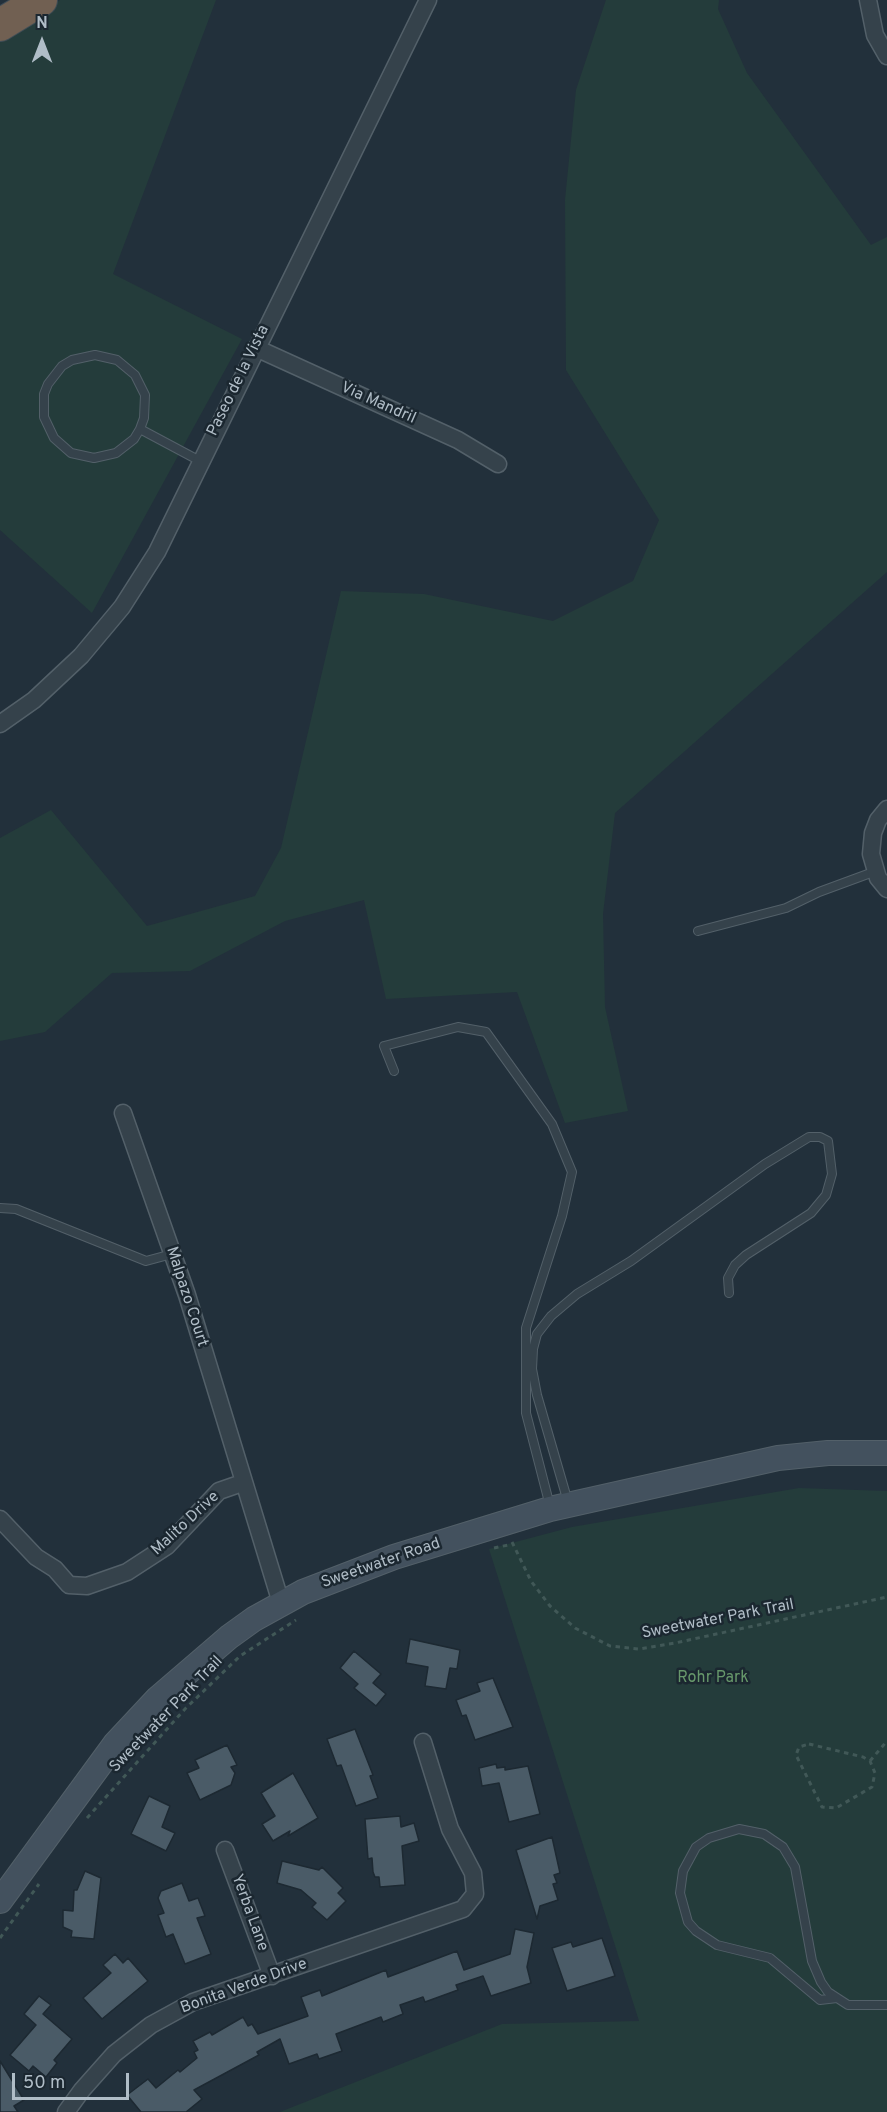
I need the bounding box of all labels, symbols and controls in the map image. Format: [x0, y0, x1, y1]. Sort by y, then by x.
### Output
north arrow [12, 12, 72, 72]
text: N [36, 14, 48, 34]
street label: Paseo de la Vista [204, 322, 274, 440]
street label: Via Mandril [337, 379, 419, 429]
street label: Malpazo Court [161, 1244, 211, 1350]
street label: Malito Drive [148, 1488, 224, 1560]
street label: Sweetwater Road [319, 1535, 443, 1593]
street label: Sweetwater Park Trail [640, 1596, 796, 1644]
street label: Sweetwater Park Trail [106, 1653, 228, 1777]
park label: Rohr Park [677, 1669, 749, 1689]
street label: Yerba Lane [226, 1872, 272, 1954]
street label: Bonita Verde Drive [178, 1955, 310, 2019]
scale bar [15, 2061, 132, 2099]
text: 50 m [23, 2072, 65, 2095]

